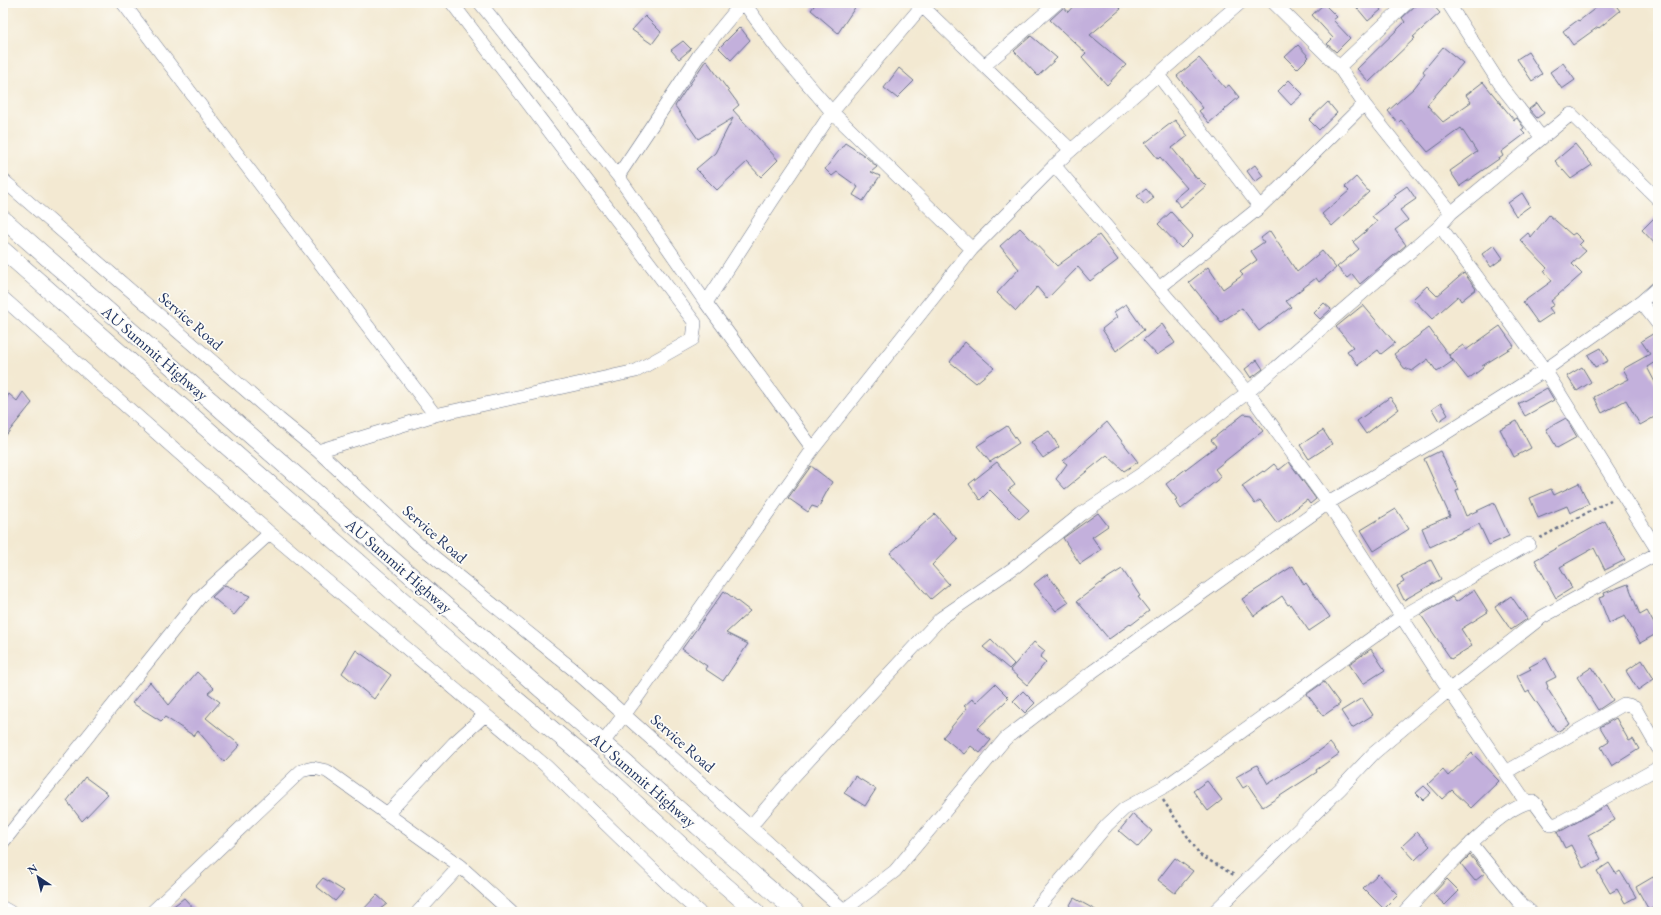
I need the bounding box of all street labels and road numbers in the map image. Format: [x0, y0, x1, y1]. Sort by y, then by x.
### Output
street label: Service Road [154, 287, 228, 355]
street label: AU Summit Highway [97, 300, 213, 406]
street label: Service Road [398, 500, 472, 568]
street label: AU Summit Highway [341, 513, 457, 619]
street label: Service Road [646, 709, 720, 777]
street label: AU Summit Highway [585, 727, 701, 833]

